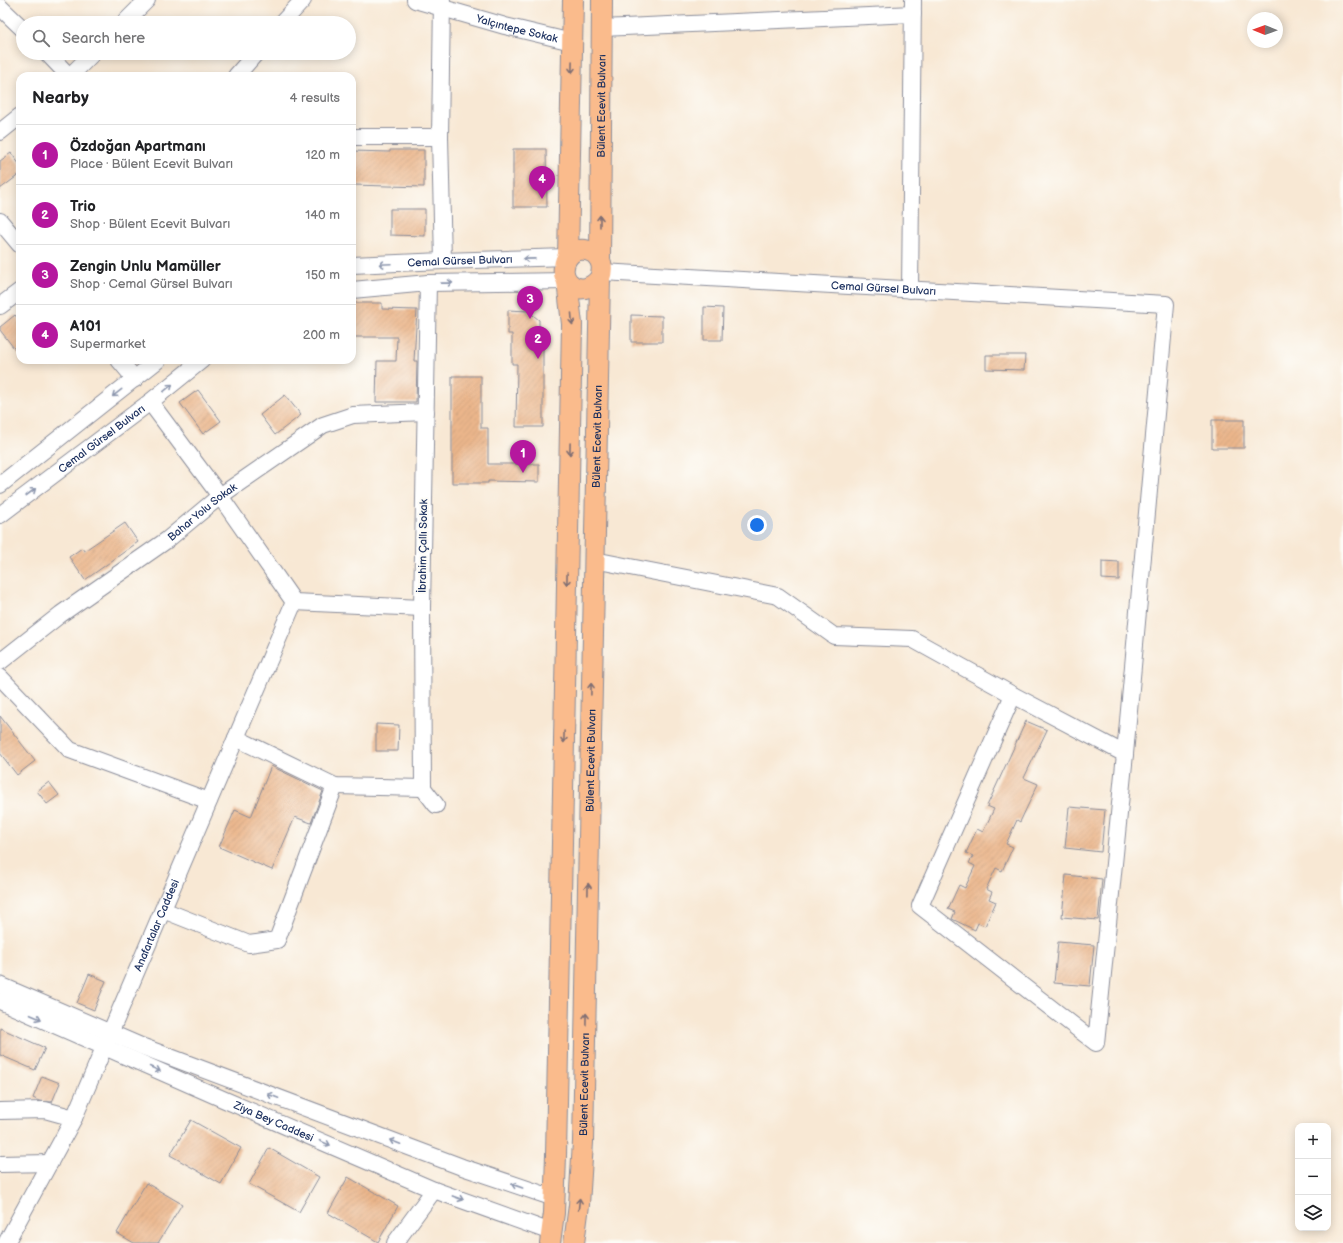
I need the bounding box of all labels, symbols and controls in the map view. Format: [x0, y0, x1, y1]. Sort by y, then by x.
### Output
street label: Yalçıntepe Sokak [474, 11, 560, 45]
north arrow [1247, 12, 1283, 48]
search box [16, 16, 356, 60]
icon: search [30, 27, 52, 49]
text: Search here [62, 29, 145, 48]
street label: Bülent Ecevit Bulvarı [594, 54, 608, 158]
one-way arrow [568, 60, 576, 73]
text: Nearby [32, 88, 89, 108]
text: 4 results [290, 90, 340, 106]
text: Özdoğan Apartmanı [70, 137, 206, 156]
text: 1 [42, 147, 48, 163]
text: 120 m [305, 147, 340, 163]
text: Place · Bülent Ecevit Bulvarı [70, 156, 233, 172]
pin: 4 [529, 166, 555, 199]
text: Trio [70, 197, 96, 216]
text: 2 [41, 207, 49, 223]
text: 140 m [305, 207, 340, 223]
one-way arrow [596, 215, 604, 228]
text: Shop · Bülent Ecevit Bulvarı [70, 216, 230, 232]
street label: Cemal Gürsel Bulvarı [407, 252, 513, 269]
one-way arrow [523, 255, 536, 263]
text: Zengin Unlu Mamüller [70, 257, 221, 276]
one-way arrow [379, 260, 392, 267]
text: 3 [41, 267, 49, 283]
text: 150 m [306, 267, 340, 283]
text: Shop · Cemal Gürsel Bulvarı [70, 276, 233, 292]
one-way arrow [440, 279, 453, 287]
street label: Cemal Gürsel Bulvarı [831, 279, 936, 297]
pin: 3 [517, 286, 543, 319]
one-way arrow [568, 312, 575, 325]
text: A101 [70, 317, 101, 336]
pin: 2 [525, 326, 551, 359]
text: 4 [41, 327, 49, 343]
text: 200 m [303, 327, 340, 343]
text: Supermarket [70, 336, 146, 352]
one-way arrow [163, 383, 173, 392]
street label: Bülent Ecevit Bulvarı [589, 385, 604, 488]
one-way arrow [111, 389, 122, 398]
street label: Cemal Gürsel Bulvarı [56, 402, 147, 475]
pin: 1 [510, 440, 536, 473]
one-way arrow [566, 442, 573, 455]
street label: Bahar Yolu Sokak [165, 480, 240, 543]
one-way arrow [26, 488, 37, 496]
street label: İbrahim Çallı Sokak [416, 498, 430, 593]
your location [747, 515, 767, 535]
one-way arrow [563, 572, 571, 585]
one-way arrow [588, 683, 595, 696]
street label: Bülent Ecevit Bulvarı [583, 709, 598, 812]
one-way arrow [560, 730, 568, 743]
street label: Anafartalar Caddesi [131, 877, 182, 973]
one-way arrow [584, 883, 592, 896]
one-way arrow [29, 1013, 41, 1021]
one-way arrow [582, 1013, 589, 1026]
street label: Bülent Ecevit Bulvarı [577, 1033, 592, 1136]
one-way arrow [148, 1066, 160, 1074]
one-way arrow [267, 1092, 280, 1099]
street label: Ziya Bey Caddesi [231, 1098, 316, 1144]
map controls [1295, 1123, 1331, 1231]
button: + [1295, 1123, 1331, 1159]
one-way arrow [389, 1137, 401, 1145]
one-way arrow [319, 1140, 331, 1147]
button: − [1295, 1159, 1331, 1195]
one-way arrow [511, 1182, 524, 1189]
one-way arrow [452, 1195, 464, 1203]
button: layers [1295, 1195, 1331, 1231]
one-way arrow [575, 1198, 582, 1211]

